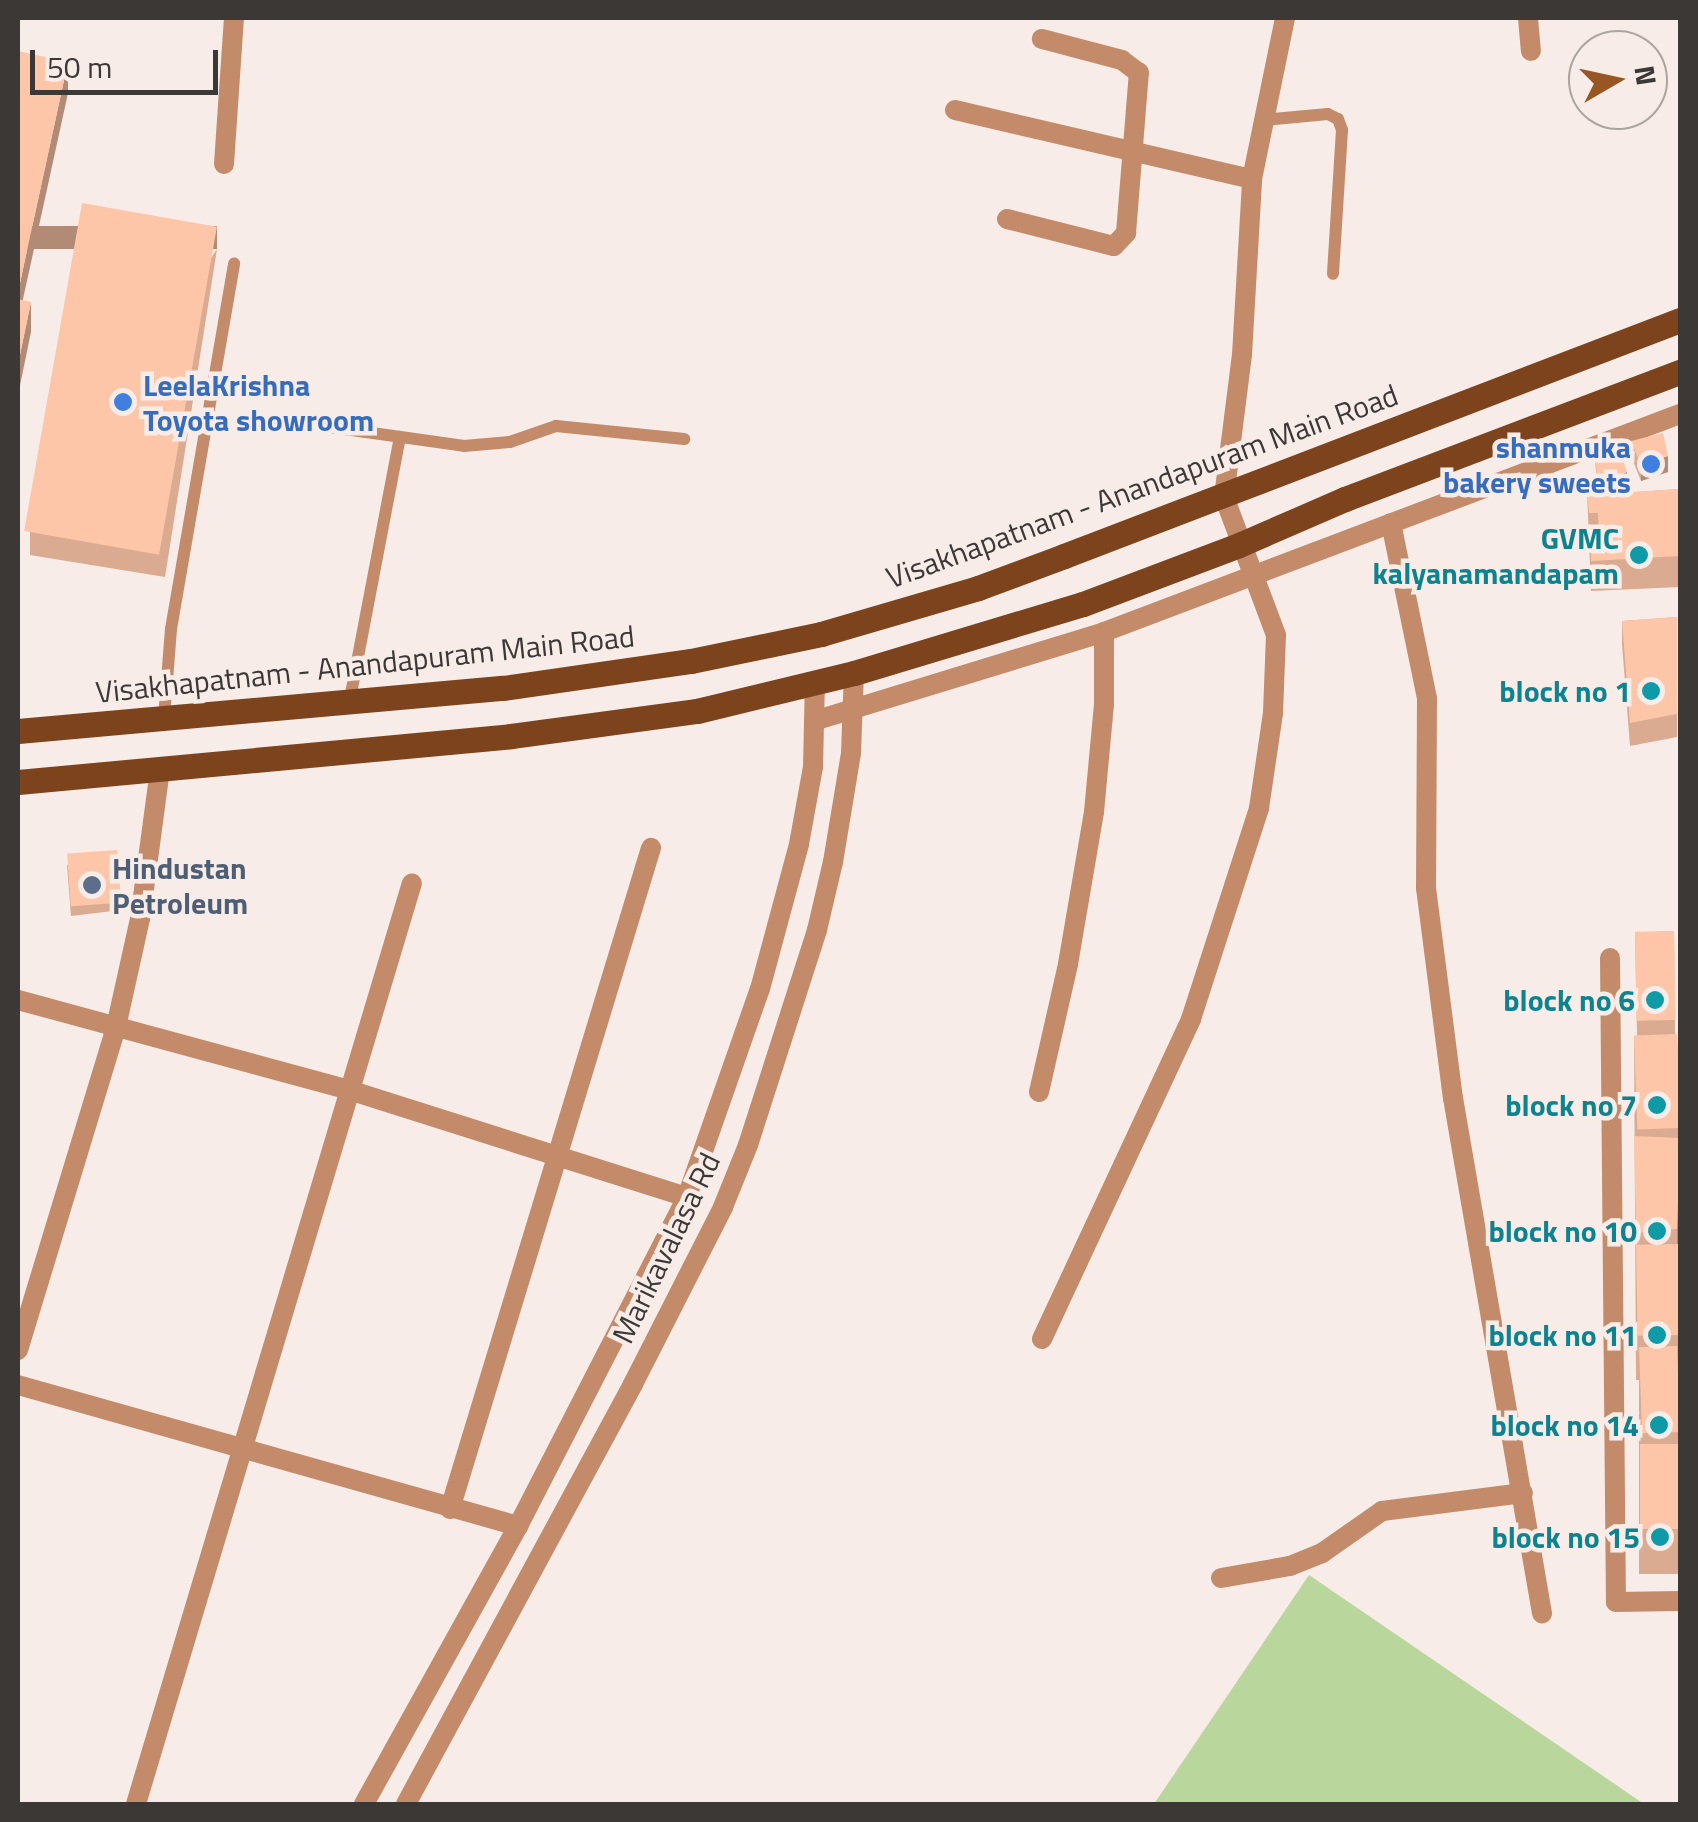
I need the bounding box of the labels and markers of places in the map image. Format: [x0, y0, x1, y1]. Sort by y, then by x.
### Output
place label: LeelaKrishna Toyota showroom [143, 367, 374, 438]
marker: LeelaKrishna Toyota showroom [112, 391, 134, 413]
place label: shanmuka bakery sweets [1443, 429, 1631, 500]
marker: shanmuka bakery sweets [1640, 453, 1662, 475]
place label: GVMC kalyanamandapam [1372, 520, 1619, 590]
marker: GVMC kalyanamandapam [1628, 544, 1650, 566]
place label: block no 1 [1499, 673, 1631, 709]
marker: block no 1 [1640, 680, 1662, 702]
place label: Hindustan Petroleum [112, 850, 248, 920]
marker: Hindustan Petroleum [81, 874, 103, 896]
place label: block no 6 [1503, 982, 1635, 1018]
marker: block no 6 [1644, 989, 1666, 1011]
place label: block no 7 [1505, 1087, 1637, 1123]
marker: block no 7 [1646, 1094, 1668, 1116]
place label: block no 10 [1488, 1213, 1637, 1249]
marker: block no 10 [1646, 1220, 1668, 1242]
place label: block no 11 [1488, 1317, 1637, 1353]
marker: block no 11 [1646, 1324, 1668, 1346]
place label: block no 14 [1490, 1407, 1639, 1443]
marker: block no 14 [1648, 1414, 1670, 1436]
place label: block no 15 [1491, 1519, 1640, 1555]
marker: block no 15 [1649, 1526, 1671, 1548]

